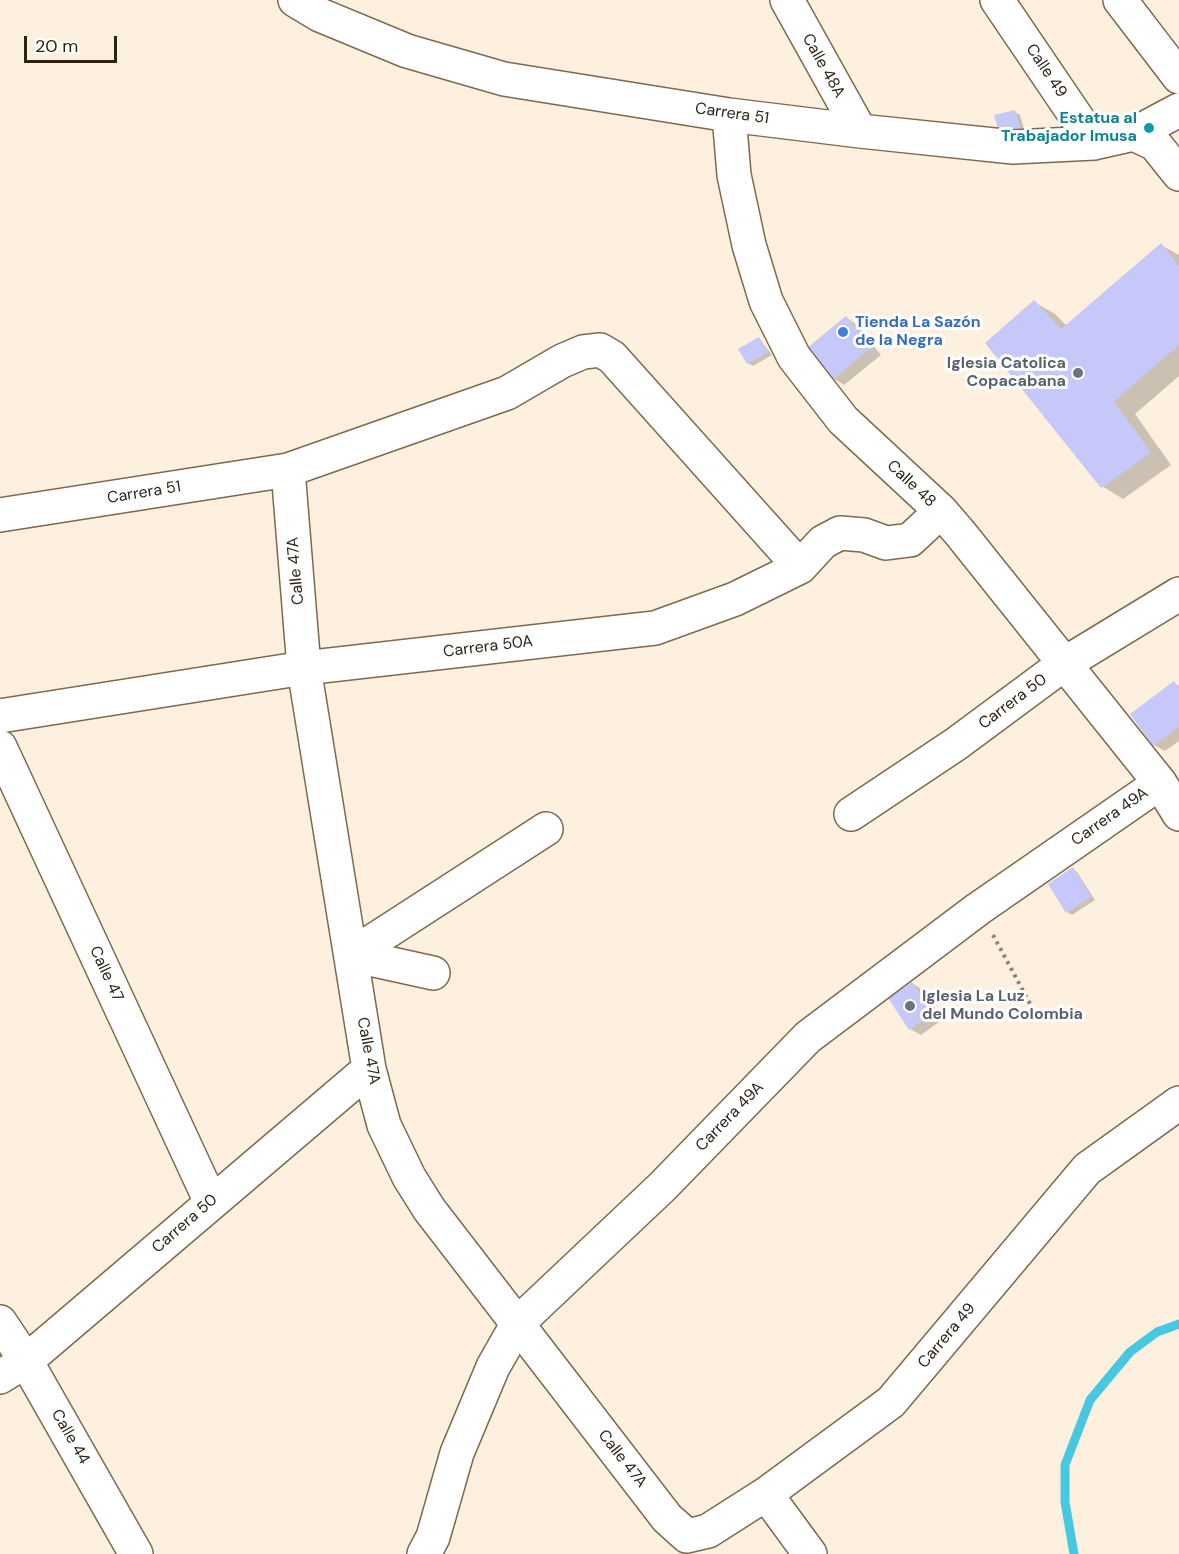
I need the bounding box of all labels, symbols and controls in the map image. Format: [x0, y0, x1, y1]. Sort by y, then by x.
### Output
scale bar [27, 24, 120, 62]
street label: Calle 48A [798, 31, 848, 101]
text: 20 m [35, 34, 78, 58]
street label: Calle 49 [1021, 41, 1071, 101]
street label: Carrera 51 [694, 99, 770, 129]
place label: Estatua al Trabajador Imusa [1001, 109, 1137, 147]
marker: Estatua al Trabajador Imusa [1142, 121, 1156, 135]
place label: Tienda La Sazón de la Negra [855, 313, 981, 351]
marker: Tienda La Sazón de la Negra [836, 325, 850, 339]
place label: Iglesia Catolica Copacabana [947, 354, 1066, 392]
marker: Iglesia Catolica Copacabana [1071, 366, 1085, 380]
street label: Calle 48 [882, 456, 940, 512]
street label: Carrera 51 [106, 478, 182, 508]
street label: Calle 47A [283, 536, 309, 606]
street label: Carrera 50A [442, 632, 534, 662]
street label: Carrera 50 [975, 670, 1051, 734]
street label: Carrera 49A [1068, 784, 1152, 850]
street label: Calle 47 [85, 943, 127, 1005]
place label: Iglesia La Luz del Mundo Colombia [922, 987, 1083, 1025]
marker: Iglesia La Luz del Mundo Colombia [903, 999, 917, 1013]
street label: Calle 47A [352, 1016, 384, 1086]
street label: Carrera 49A [692, 1078, 768, 1156]
street label: Carrera 50 [148, 1190, 222, 1258]
street label: Carrera 49 [914, 1299, 980, 1373]
street label: Calle 44 [47, 1406, 93, 1468]
street label: Calle 47A [593, 1426, 651, 1492]

